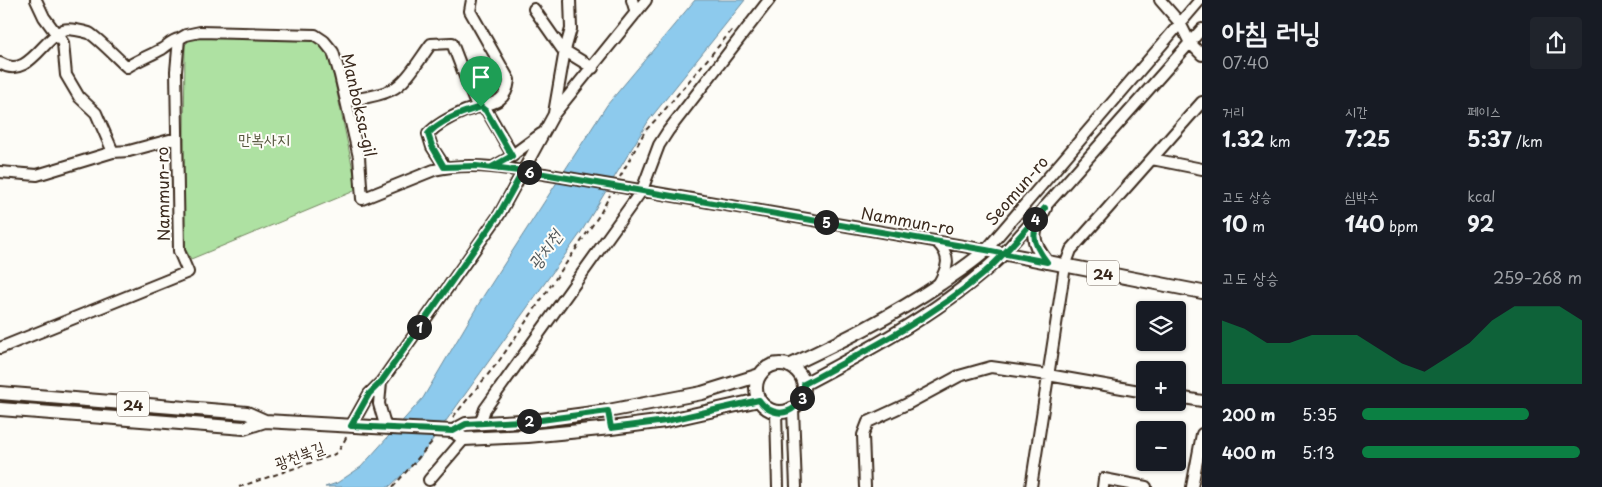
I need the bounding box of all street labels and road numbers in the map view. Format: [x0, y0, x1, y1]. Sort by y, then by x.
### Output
street label: Manboksa-gil [336, 51, 384, 159]
street label: Nammun-ro [149, 146, 175, 241]
street label: Seomun-ro [979, 150, 1053, 230]
street label: Nammun-ro [859, 200, 957, 240]
road number: 24 [1087, 260, 1119, 286]
road number: 24 [117, 392, 149, 416]
street label: 광천북길 [271, 434, 327, 474]

